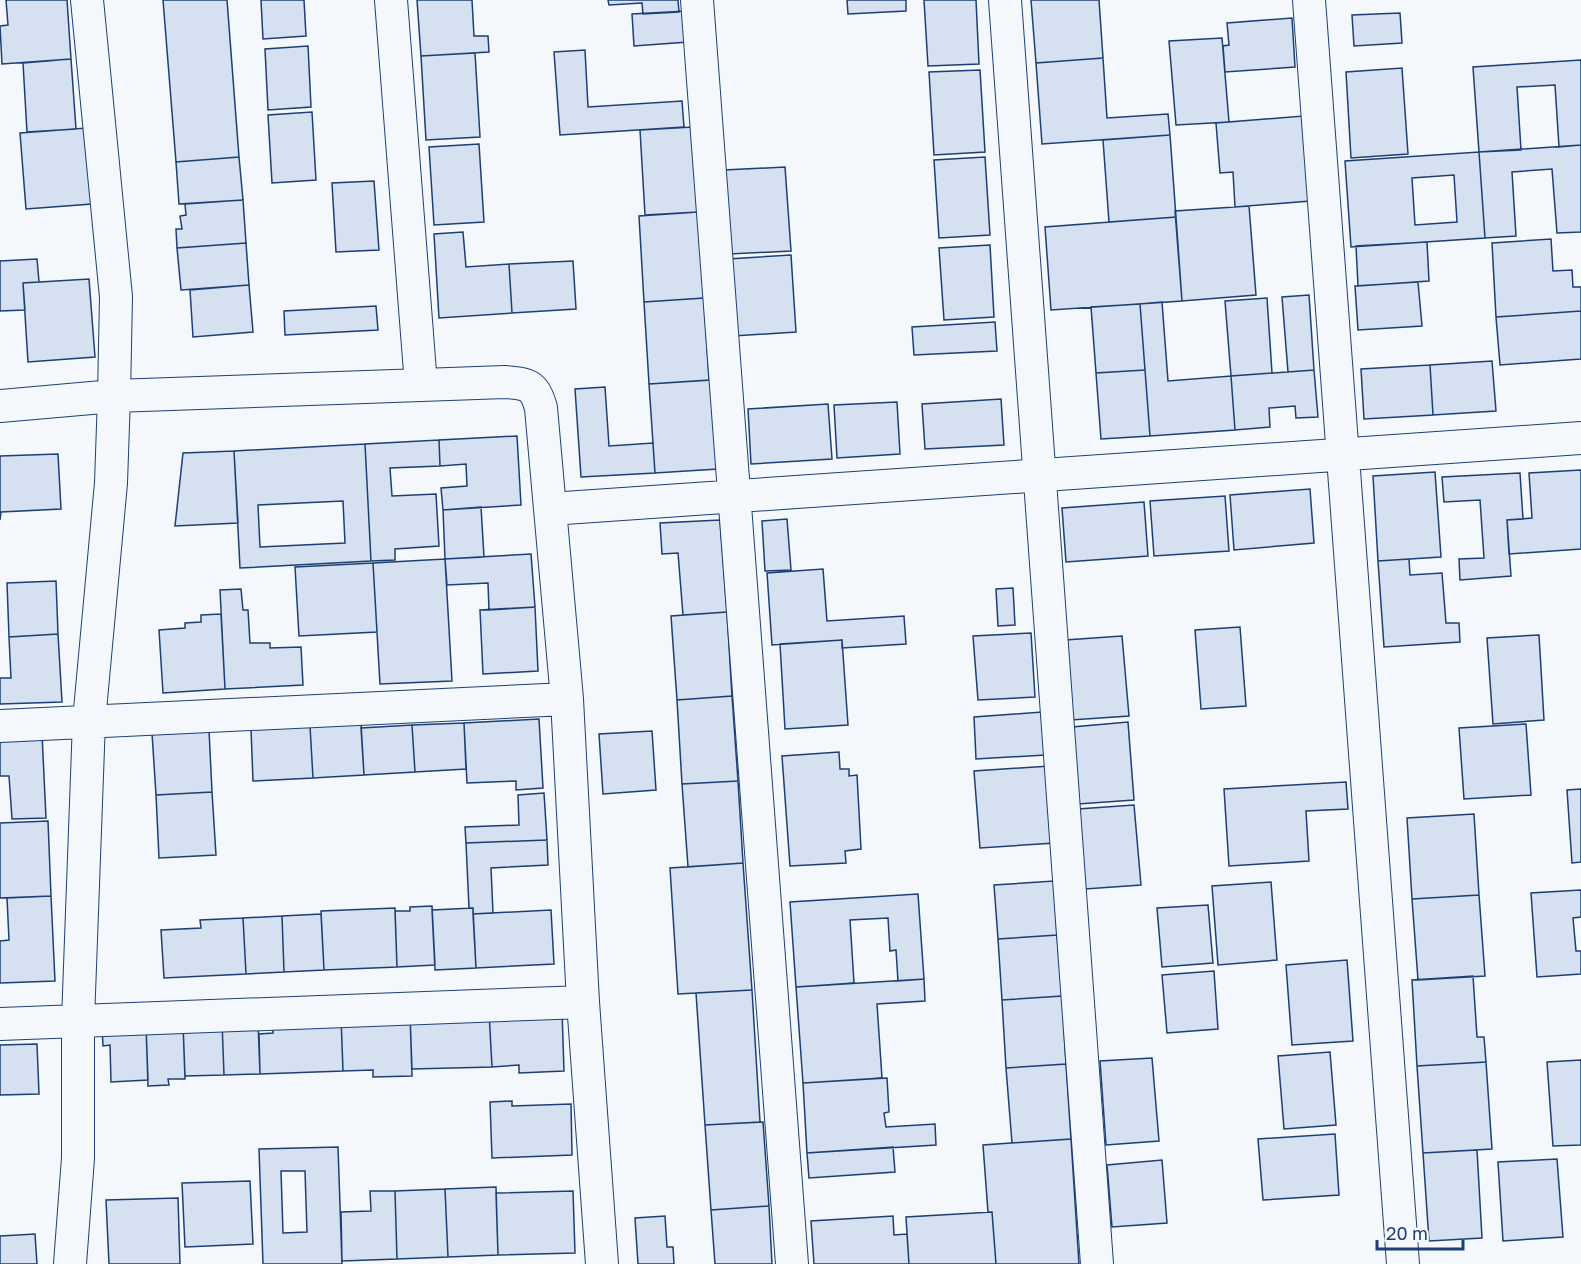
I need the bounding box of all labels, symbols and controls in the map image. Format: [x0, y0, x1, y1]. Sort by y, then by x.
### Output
scale bar [1377, 1213, 1462, 1251]
text: 20 m [1386, 1222, 1428, 1244]

